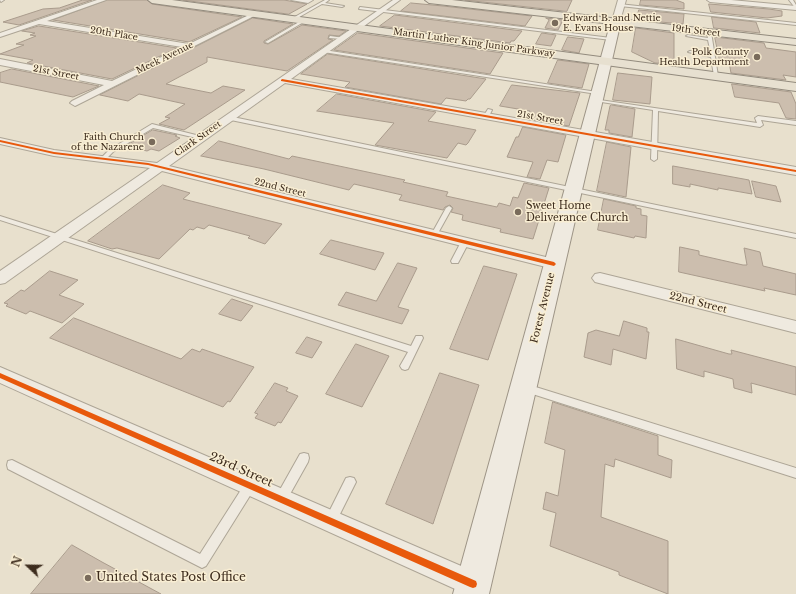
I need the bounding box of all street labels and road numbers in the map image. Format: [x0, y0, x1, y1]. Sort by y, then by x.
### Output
street label: 19th Street [671, 23, 721, 39]
street label: 20th Place [89, 25, 139, 43]
street label: Martin Luther King Junior Parkway [392, 26, 556, 60]
street label: Meek Avenue [135, 39, 195, 77]
street label: 21st Street [32, 63, 80, 83]
street label: 21st Street [516, 109, 564, 127]
street label: Clark Street [173, 119, 223, 159]
street label: 22nd Street [253, 176, 307, 200]
street label: Forest Avenue [528, 271, 558, 345]
street label: 22nd Street [668, 290, 728, 316]
street label: 23rd Street [207, 450, 275, 490]

